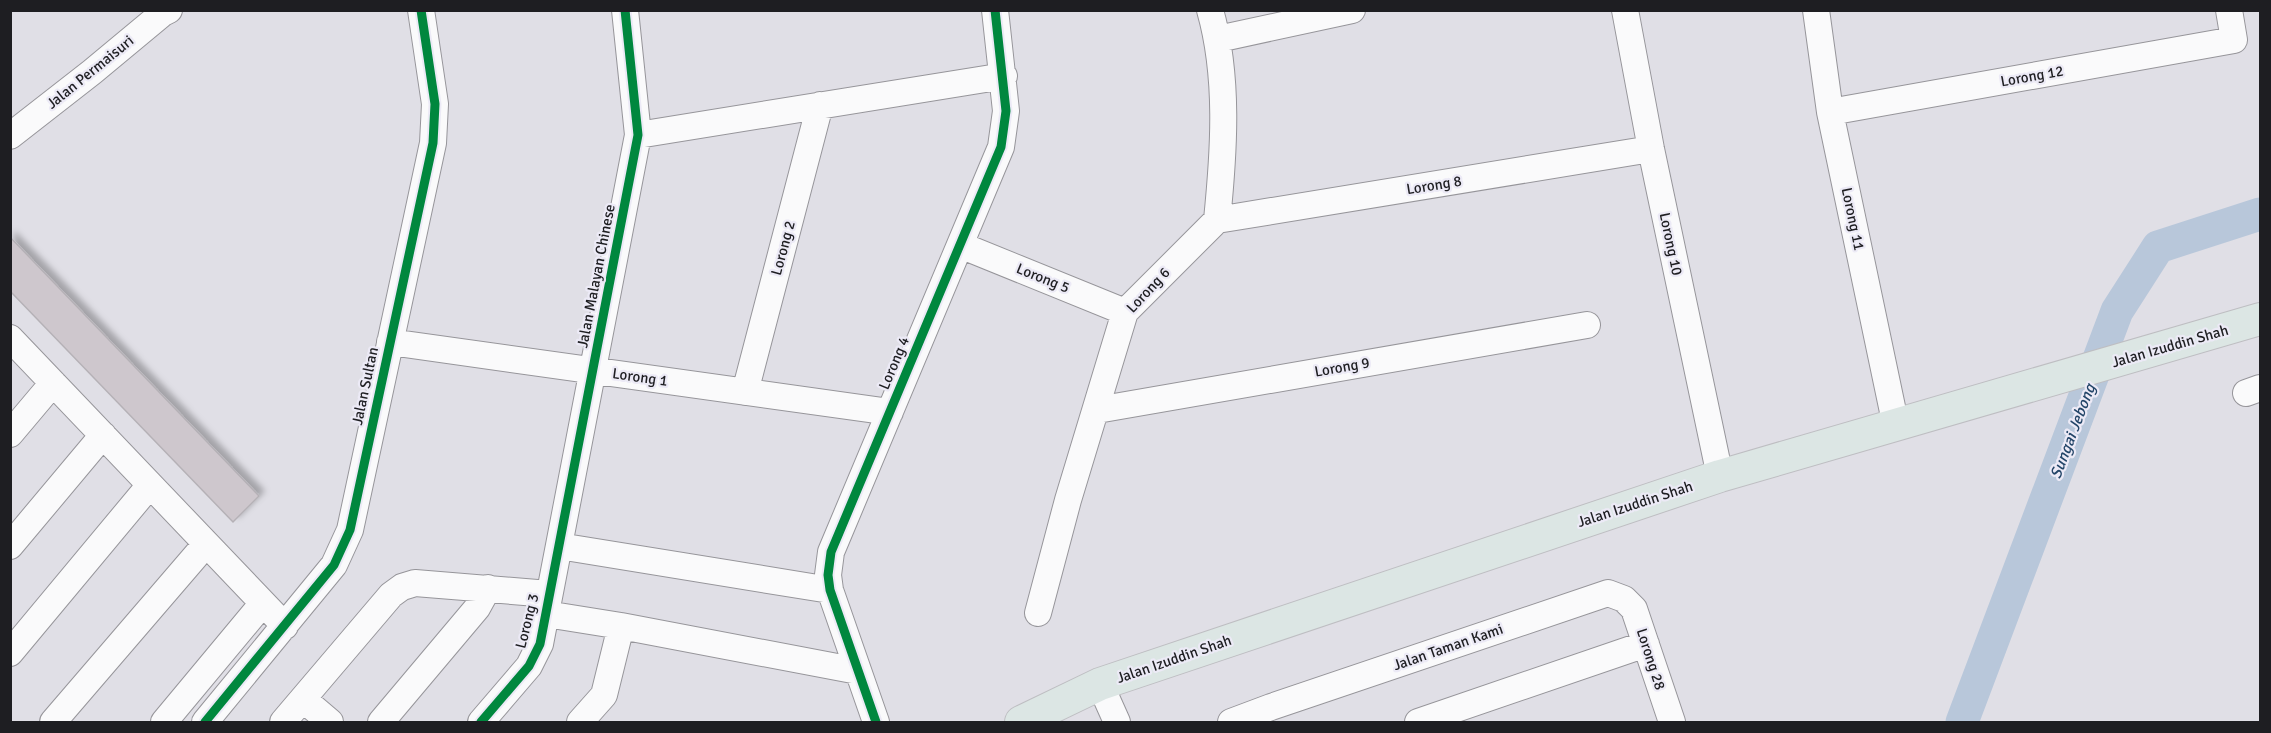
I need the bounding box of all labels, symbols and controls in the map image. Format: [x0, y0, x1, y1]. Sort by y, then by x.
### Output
street label: Jalan Permaisuri [43, 31, 137, 113]
street label: Lorong 12 [1999, 62, 2065, 90]
street label: Lorong 8 [1405, 172, 1463, 198]
street label: Lorong 11 [1838, 186, 1868, 252]
street label: Jalan Malayan Chinese [573, 203, 619, 349]
street label: Lorong 10 [1656, 211, 1686, 277]
street label: Lorong 2 [767, 219, 799, 277]
street label: Lorong 5 [1014, 259, 1072, 297]
street label: Lorong 6 [1122, 263, 1174, 317]
street label: Jalan Izuddin Shah [2110, 321, 2230, 371]
street label: Lorong 4 [875, 334, 913, 392]
street label: Jalan Sultan [348, 345, 382, 427]
street label: Lorong 9 [1313, 353, 1371, 381]
street label: Lorong 1 [611, 364, 669, 390]
water label: Sungai Jebong [2046, 380, 2101, 482]
street label: Jalan Izuddin Shah [1575, 477, 1695, 531]
street label: Lorong 3 [512, 592, 542, 650]
street label: Jalan Taman Kami [1391, 620, 1505, 674]
street label: Lorong 28 [1633, 626, 1669, 692]
street label: Jalan Izuddin Shah [1114, 631, 1234, 687]

